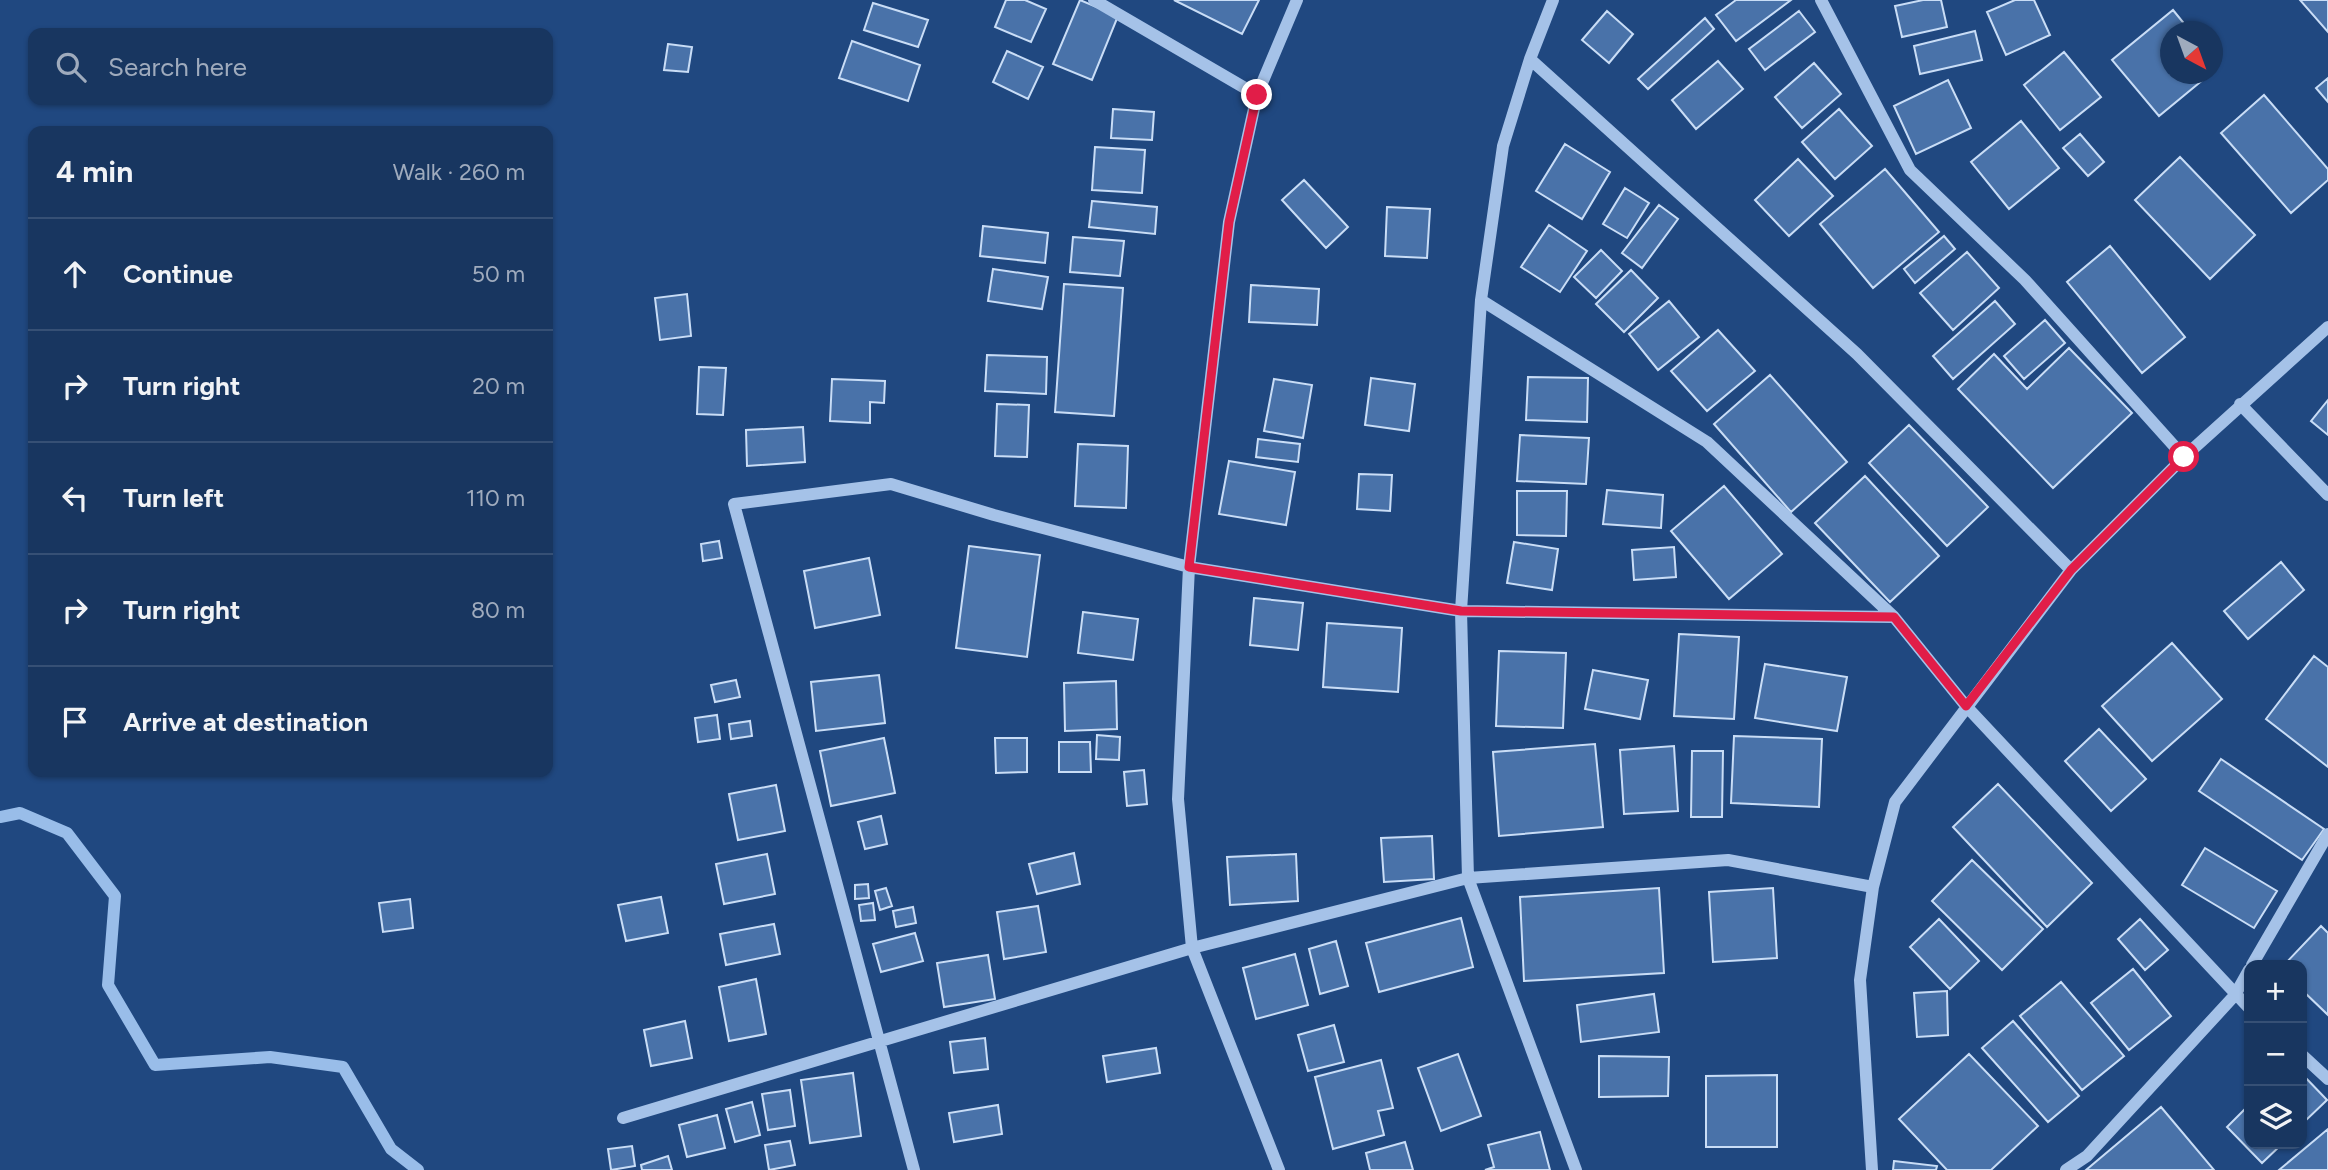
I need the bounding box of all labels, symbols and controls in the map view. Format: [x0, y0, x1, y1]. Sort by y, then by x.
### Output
north arrow [2160, 21, 2223, 84]
search box [28, 28, 553, 105]
icon: search [52, 48, 90, 86]
text: Search here [108, 51, 247, 83]
route end [1241, 79, 1272, 110]
text: 4 min [56, 153, 133, 190]
text: Walk · 260 m [393, 158, 525, 186]
icon: ahead [56, 255, 94, 293]
text: Continue [123, 258, 233, 290]
text: 50 m [472, 260, 525, 288]
icon: right [56, 367, 94, 405]
text: Turn right [123, 370, 240, 402]
text: 20 m [472, 372, 525, 400]
route start [2168, 441, 2199, 472]
icon: left [56, 479, 94, 517]
text: Turn left [123, 482, 224, 514]
text: 110 m [466, 484, 525, 512]
icon: right [56, 591, 94, 629]
text: Turn right [123, 594, 240, 626]
text: 80 m [471, 596, 525, 624]
icon: arrive [56, 703, 94, 741]
text: Arrive at destination [123, 706, 368, 738]
map controls [2244, 960, 2307, 1149]
button: + [2244, 960, 2307, 1023]
button: − [2244, 1023, 2307, 1086]
button: layers [2244, 1086, 2307, 1149]

